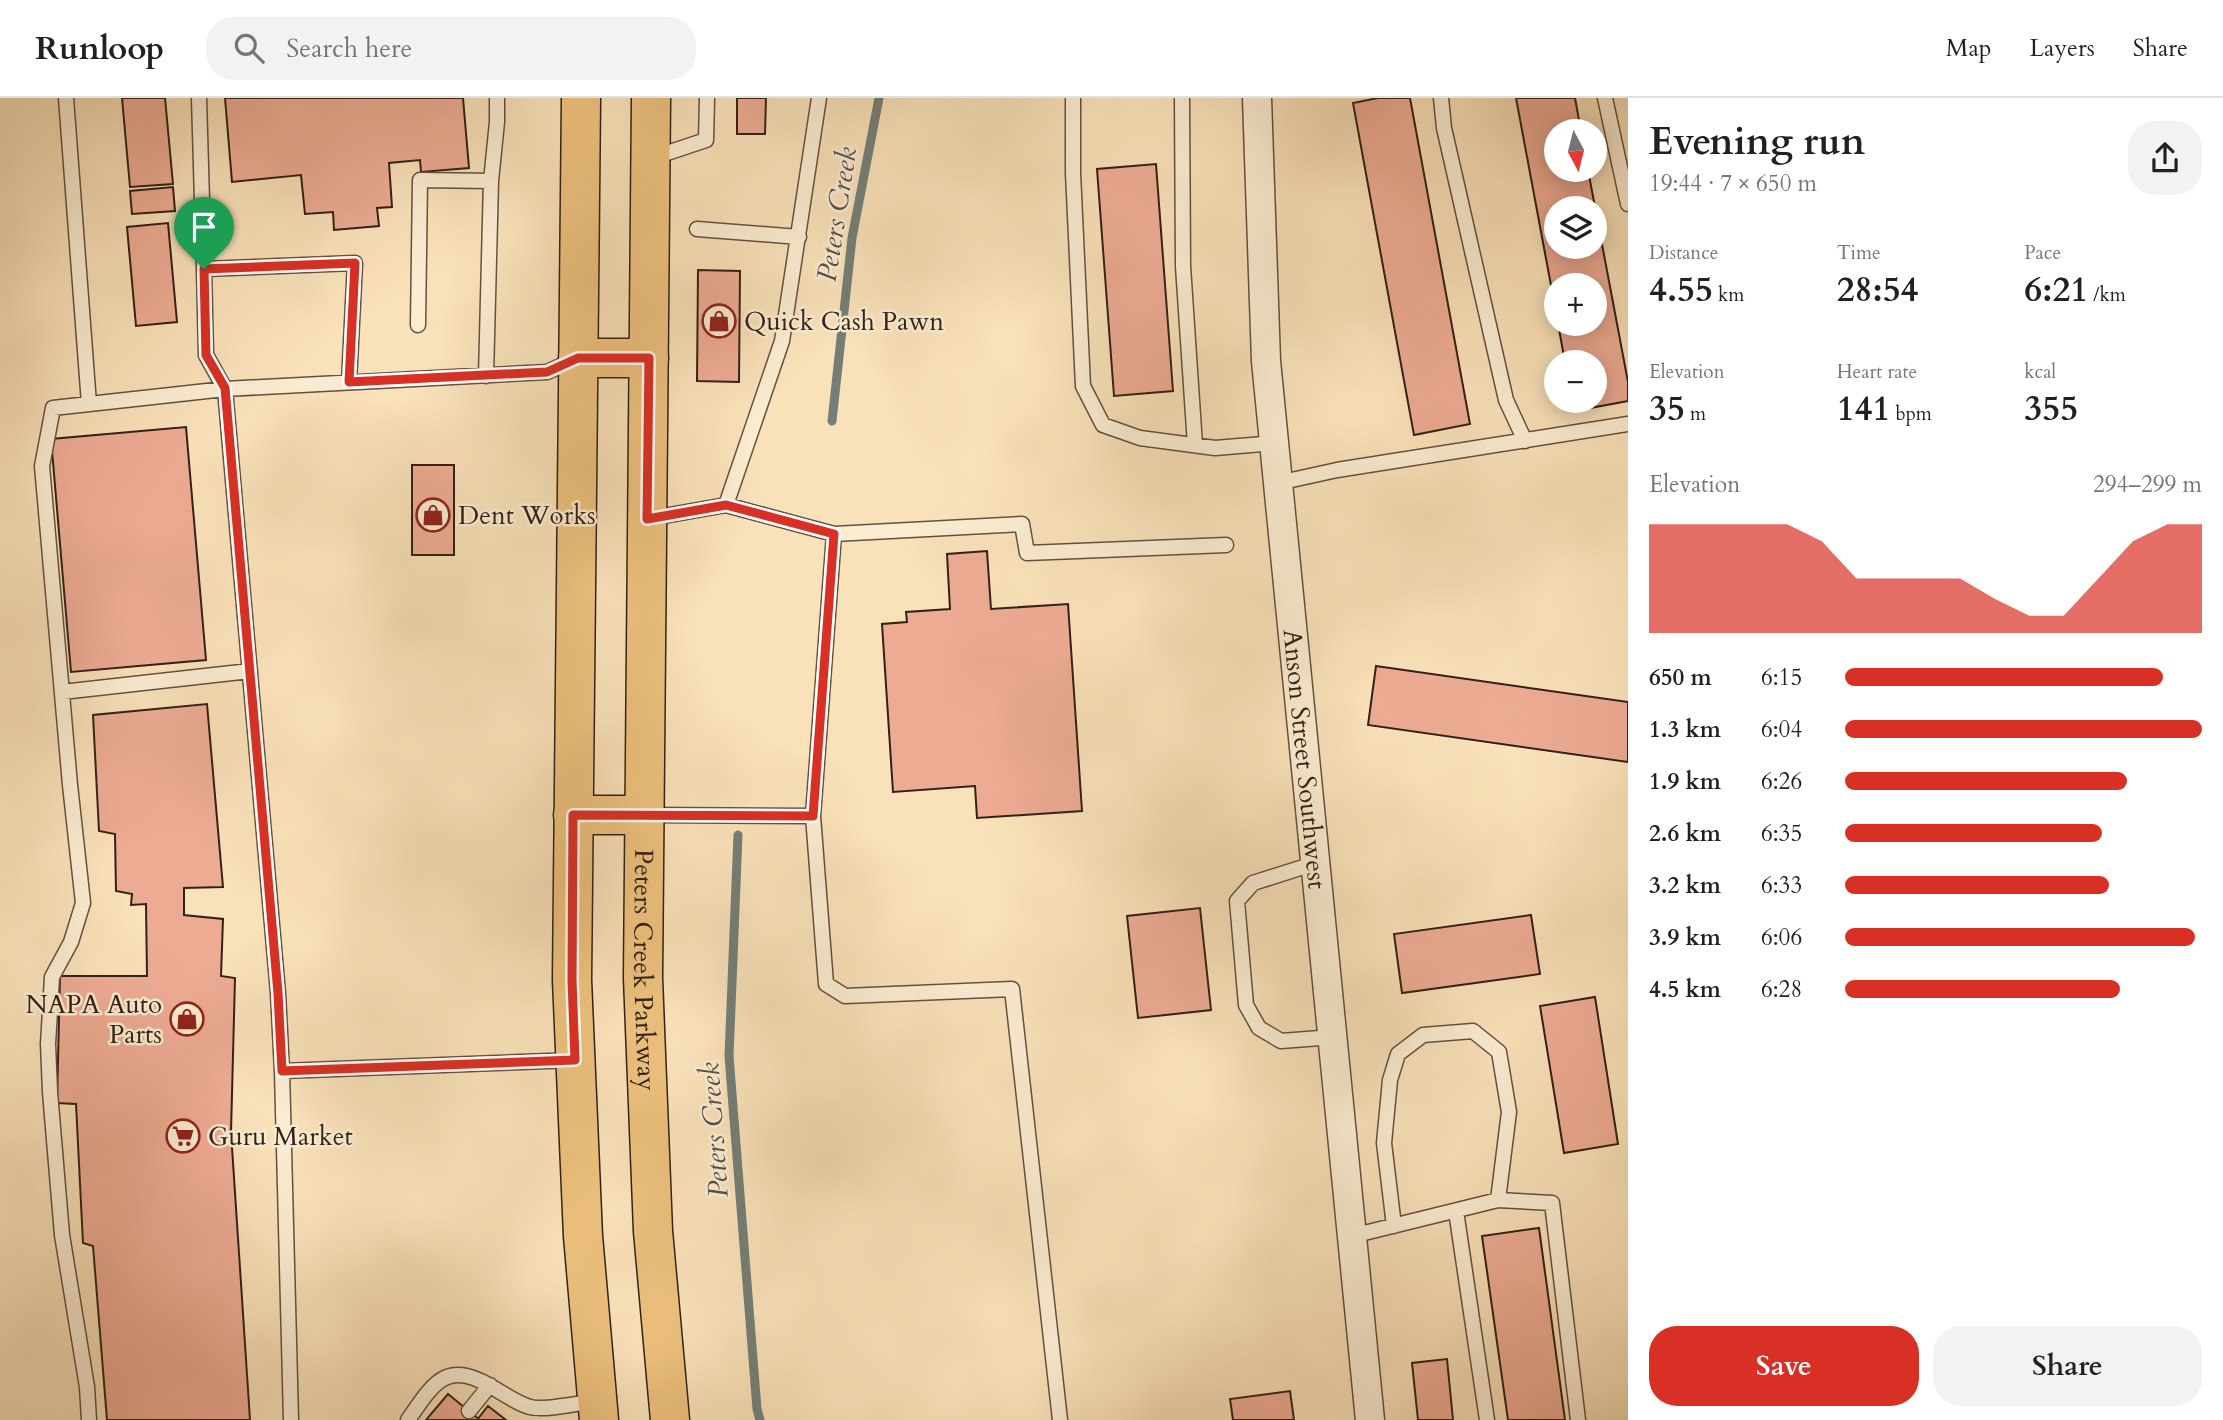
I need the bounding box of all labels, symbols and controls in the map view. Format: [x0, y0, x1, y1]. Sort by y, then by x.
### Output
search box [206, 17, 696, 80]
text: Runloop [35, 26, 164, 71]
icon: search [230, 29, 268, 67]
text: Search here [286, 31, 412, 66]
text: Map [1946, 32, 1992, 65]
text: Layers [2030, 32, 2095, 65]
text: Share [2133, 32, 2188, 65]
text: Evening run [1649, 116, 1865, 168]
north arrow [1544, 119, 1606, 182]
map controls [1544, 119, 1607, 413]
button: share [2128, 121, 2202, 195]
water label: Peters Creek [808, 144, 866, 284]
text: 19:44 · 7 × 650 m [1649, 168, 1817, 199]
button: layers [1544, 196, 1607, 259]
pin [174, 197, 234, 269]
icon: arrive [185, 208, 223, 246]
text: Distance [1649, 240, 1718, 266]
text: Time [1837, 240, 1881, 266]
text: Pace [2024, 240, 2061, 266]
text: 4.55 [1649, 266, 1713, 314]
text: 28:54 [1837, 266, 1919, 314]
text: 6:21 [2024, 266, 2088, 314]
button: + [1544, 273, 1607, 336]
text: km [1713, 282, 1744, 308]
text: /km [2088, 282, 2126, 308]
shop icon: Quick Cash Pawn [700, 302, 738, 340]
place label: Quick Cash Pawn [744, 304, 944, 339]
button: − [1544, 350, 1607, 413]
text: Elevation [1649, 359, 1724, 385]
text: Heart rate [1837, 359, 1917, 385]
text: kcal [2024, 359, 2056, 385]
text: 35 [1649, 385, 1685, 433]
text: 141 [1837, 385, 1890, 433]
text: 355 [2024, 385, 2078, 433]
text: m [1685, 401, 1706, 427]
text: bpm [1890, 401, 1932, 427]
text: Elevation [1649, 469, 1740, 500]
text: 294–299 m [2093, 469, 2202, 500]
shop icon: Dent Works [414, 496, 452, 534]
place label: Dent Works [458, 498, 596, 533]
street label: Anson Street Southwest [1274, 627, 1335, 890]
text: 650 m [1649, 662, 1712, 693]
text: 6:15 [1761, 662, 1802, 693]
text: 1.3 km [1649, 714, 1721, 745]
text: 6:04 [1761, 714, 1802, 745]
text: 1.9 km [1649, 766, 1721, 797]
text: 6:26 [1761, 766, 1802, 797]
text: 2.6 km [1649, 818, 1721, 849]
text: 6:35 [1761, 818, 1802, 849]
street label: Peters Creek Parkway [625, 849, 664, 1092]
text: 3.2 km [1649, 870, 1721, 901]
text: 6:33 [1761, 870, 1802, 901]
text: 3.9 km [1649, 922, 1721, 953]
text: 6:06 [1761, 922, 1802, 953]
text: 4.5 km [1649, 974, 1721, 1005]
text: 6:28 [1761, 974, 1802, 1005]
place label: NAPA Auto Parts [25, 987, 162, 1052]
shop icon: NAPA Auto Parts [168, 1000, 206, 1038]
water label: Peters Creek [690, 1061, 738, 1199]
supermarket icon: Guru Market [164, 1117, 202, 1155]
place label: Guru Market [208, 1119, 353, 1154]
button: Save [1649, 1326, 1919, 1406]
button: Share [1933, 1326, 2202, 1406]

